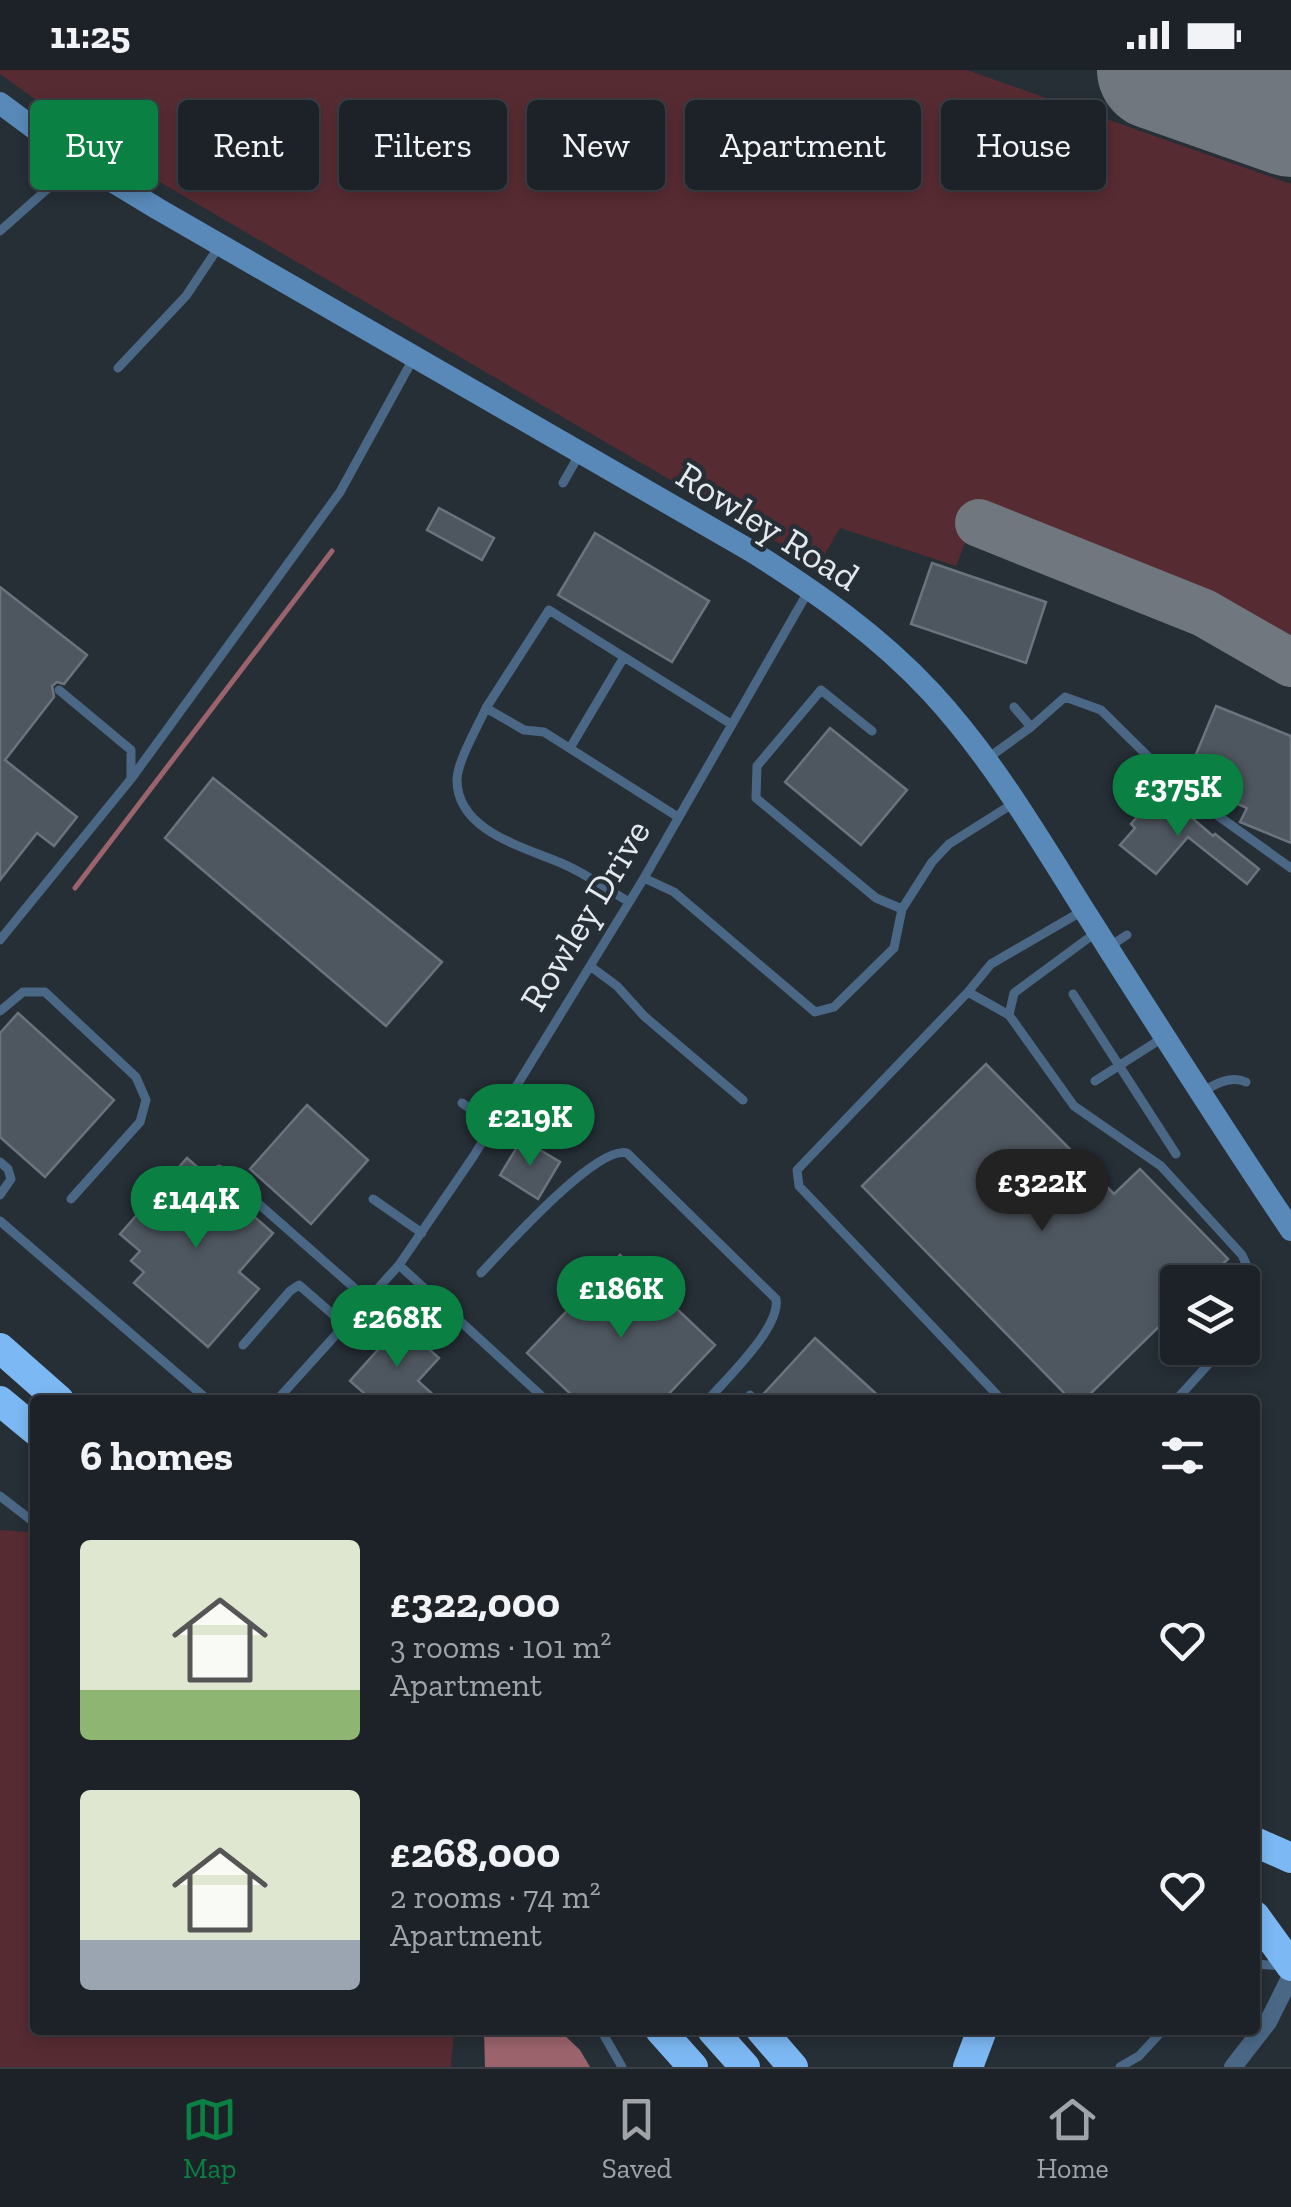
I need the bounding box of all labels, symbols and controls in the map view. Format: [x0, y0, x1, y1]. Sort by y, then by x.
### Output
text: 11:25 [50, 12, 130, 58]
chip: Buy [30, 100, 158, 190]
chip: Rent [178, 100, 319, 190]
chip: Filters [339, 100, 507, 190]
chip: New [527, 100, 665, 190]
chip: Apartment [685, 100, 921, 190]
chip: House [941, 100, 1106, 190]
street label: Rowley Road [668, 452, 868, 600]
pin: £375K [1108, 754, 1248, 839]
text: £375K [1134, 767, 1222, 805]
street label: Rowley Drive [510, 811, 660, 1019]
pin: £219K [460, 1084, 600, 1169]
text: £219K [488, 1097, 572, 1135]
pin: £322K [972, 1149, 1112, 1234]
text: £322K [998, 1162, 1086, 1200]
pin: £144K [126, 1166, 266, 1251]
text: £144K [153, 1179, 239, 1217]
pin: £186K [551, 1256, 691, 1341]
map controls [1160, 1265, 1260, 1365]
button: layers [1160, 1265, 1260, 1365]
text: £186K [579, 1269, 663, 1307]
pin: £268K [327, 1285, 467, 1370]
text: £268K [353, 1298, 442, 1336]
icon: filters [1155, 1428, 1210, 1483]
text: 6 homes [80, 1430, 233, 1481]
text: £322,000 [390, 1577, 560, 1628]
icon: home [160, 1580, 280, 1700]
icon: heart [1155, 1613, 1210, 1668]
text: 3 rooms · 101 m² [390, 1628, 611, 1666]
text: Apartment [390, 1666, 542, 1704]
text: £268,000 [390, 1827, 560, 1878]
icon: home [160, 1830, 280, 1950]
icon: heart [1155, 1863, 1210, 1918]
text: 2 rooms · 74 m² [390, 1878, 601, 1916]
text: Apartment [390, 1916, 542, 1954]
tab: Map [182, 2092, 237, 2185]
tab: Saved [602, 2092, 672, 2185]
tab: Home [1037, 2092, 1109, 2185]

